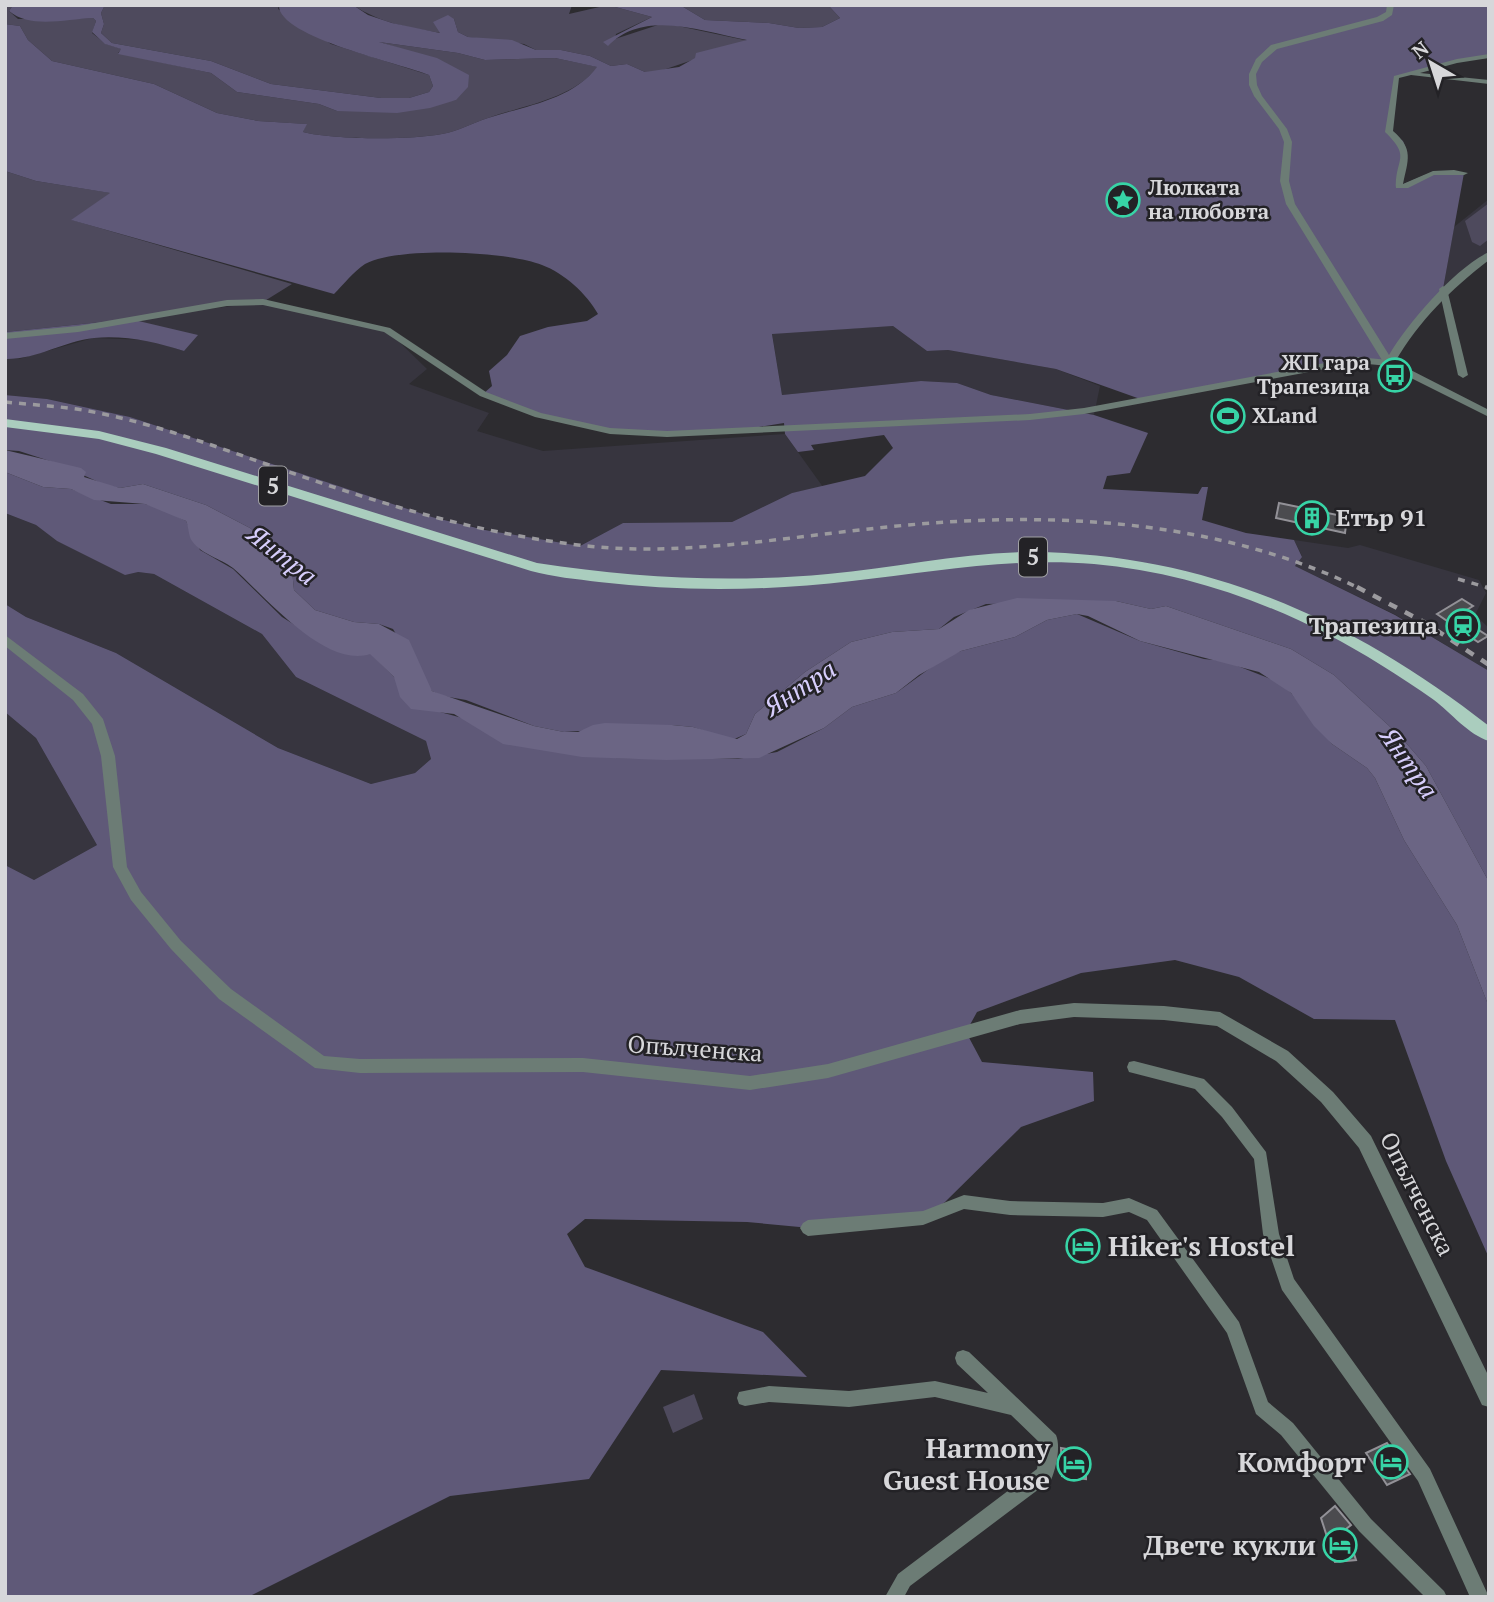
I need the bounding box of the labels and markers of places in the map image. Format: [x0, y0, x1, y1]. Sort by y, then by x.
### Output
place label: Люлката на любовта [1147, 173, 1270, 225]
place icon: Люлката на любовта [1104, 181, 1142, 219]
place label: ЖП гара Трапезица [1257, 348, 1370, 400]
bus stop icon: ЖП гара Трапезица [1376, 356, 1414, 394]
sports icon: XLand [1209, 397, 1247, 435]
place label: XLand [1252, 401, 1318, 429]
building icon: Етър 91 [1293, 499, 1331, 537]
place label: Етър 91 [1336, 501, 1427, 533]
station icon: Трапезица [1444, 607, 1482, 645]
place label: Трапезица [1309, 609, 1439, 641]
hotel icon: Hiker's Hostel [1064, 1227, 1102, 1265]
place label: Hiker's Hostel [1108, 1227, 1295, 1264]
place label: Harmony Guest House [883, 1429, 1051, 1498]
place label: Комфорт [1237, 1443, 1366, 1480]
hotel icon: Комфорт [1372, 1443, 1410, 1481]
hotel icon: Harmony Guest House [1055, 1445, 1093, 1483]
place label: Двете кукли [1143, 1526, 1316, 1563]
hotel icon: Двете кукли [1321, 1526, 1359, 1564]

